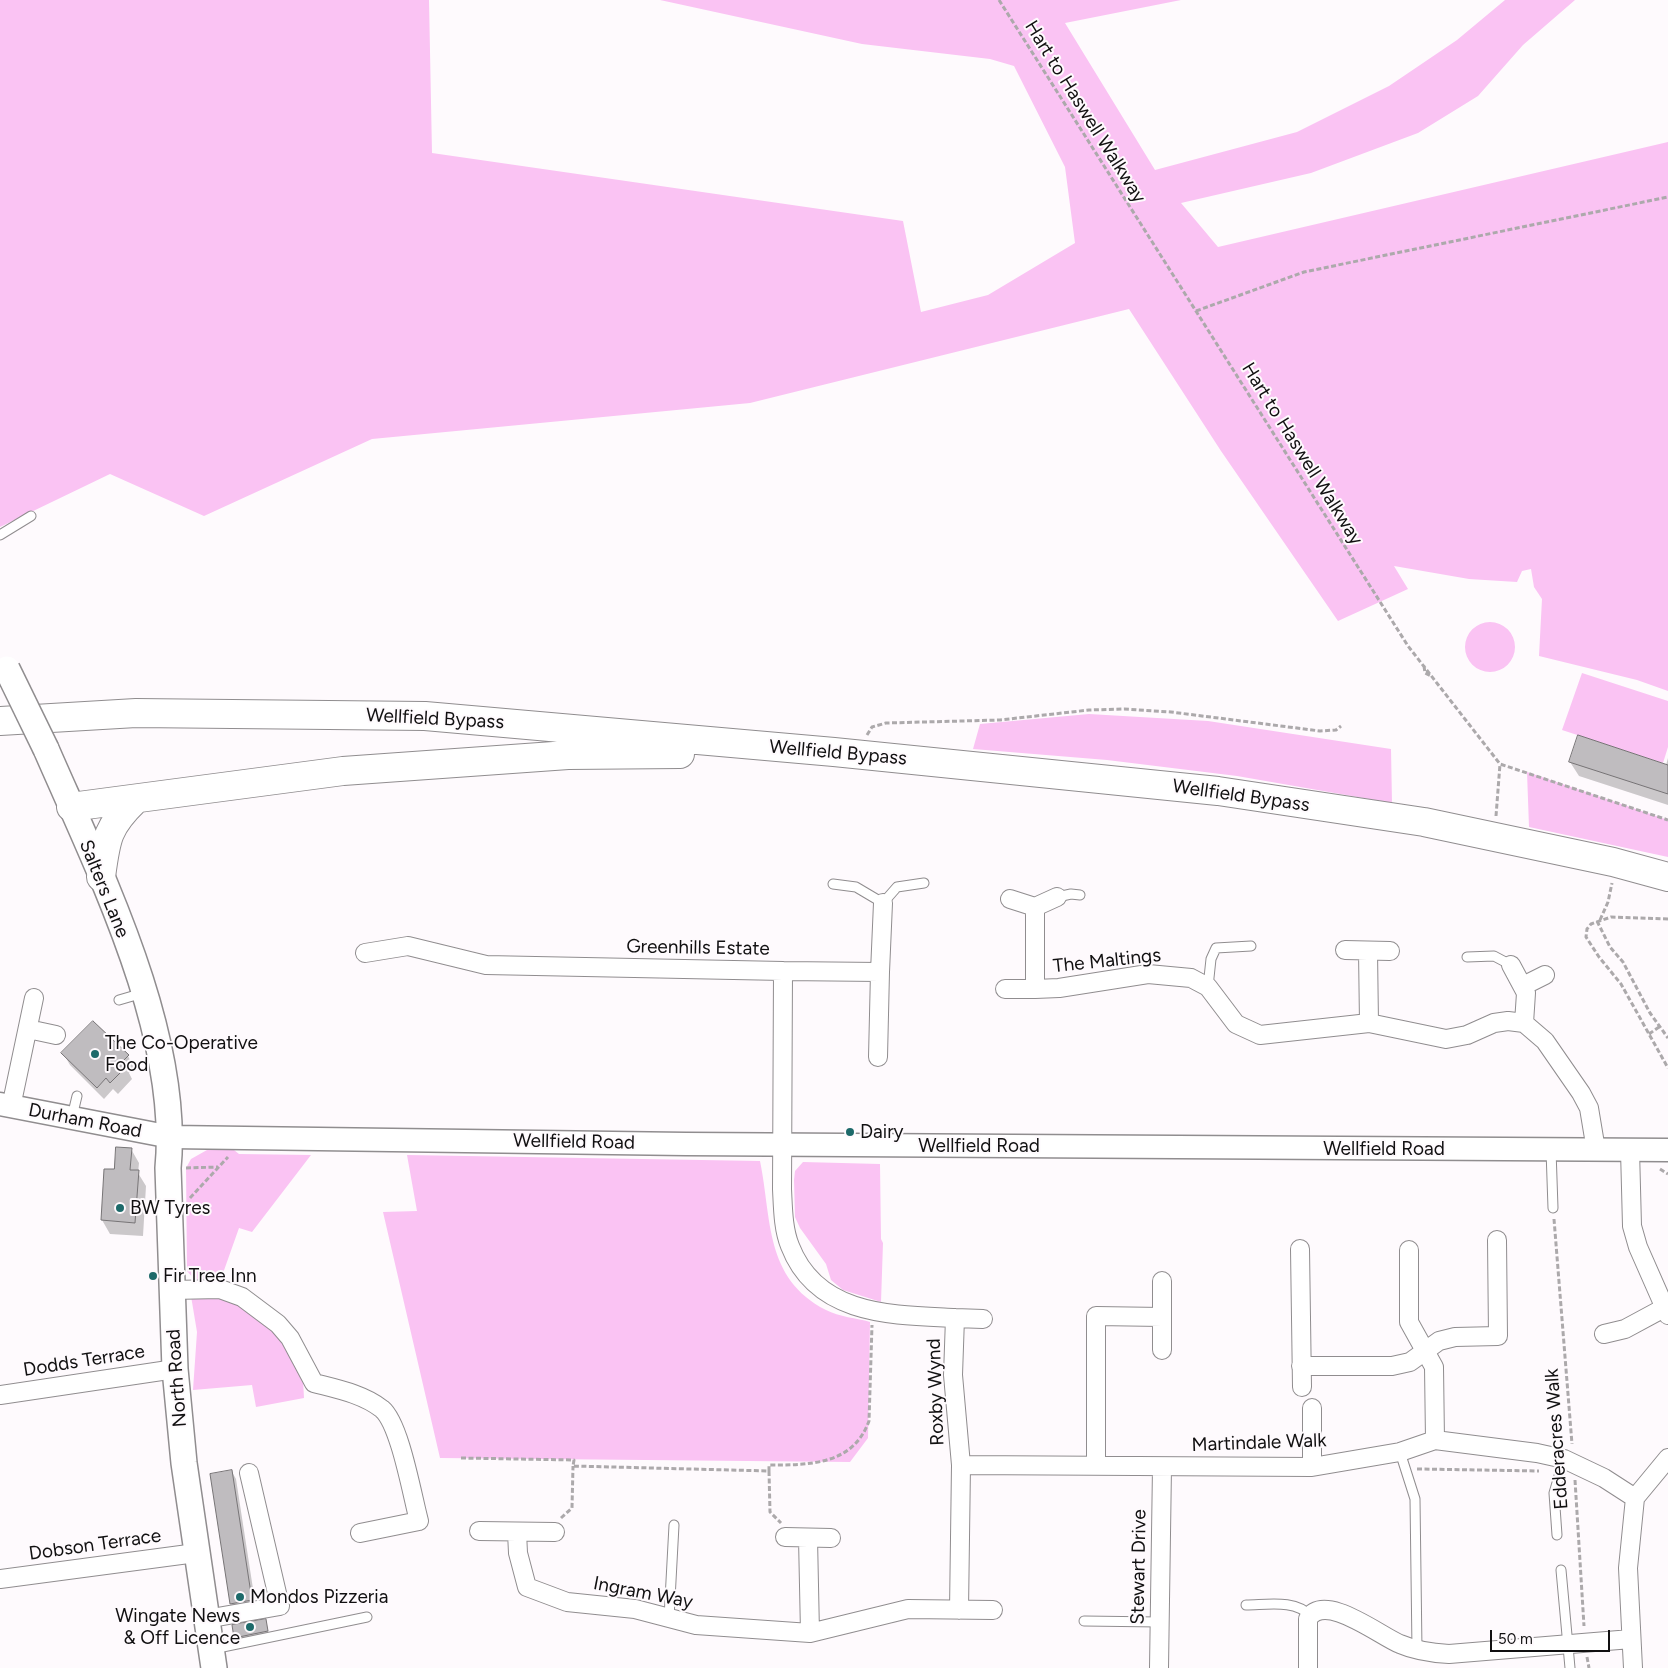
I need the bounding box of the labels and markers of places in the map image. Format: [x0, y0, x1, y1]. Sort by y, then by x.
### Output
place label: The Co-Operative Food [105, 1032, 258, 1076]
marker: The Co-Operative Food [89, 1048, 101, 1060]
place label: Dairy [860, 1121, 904, 1143]
marker: Dairy [844, 1126, 856, 1138]
place label: BW Tyres [130, 1197, 210, 1219]
marker: BW Tyres [114, 1202, 126, 1214]
place label: Fir Tree Inn [163, 1265, 257, 1287]
marker: Fir Tree Inn [147, 1270, 159, 1282]
place label: Mondos Pizzeria [250, 1586, 388, 1608]
marker: Mondos Pizzeria [234, 1591, 246, 1603]
place label: Wingate News & Off Licence [115, 1605, 240, 1649]
marker: Wingate News & Off Licence [244, 1621, 256, 1633]

